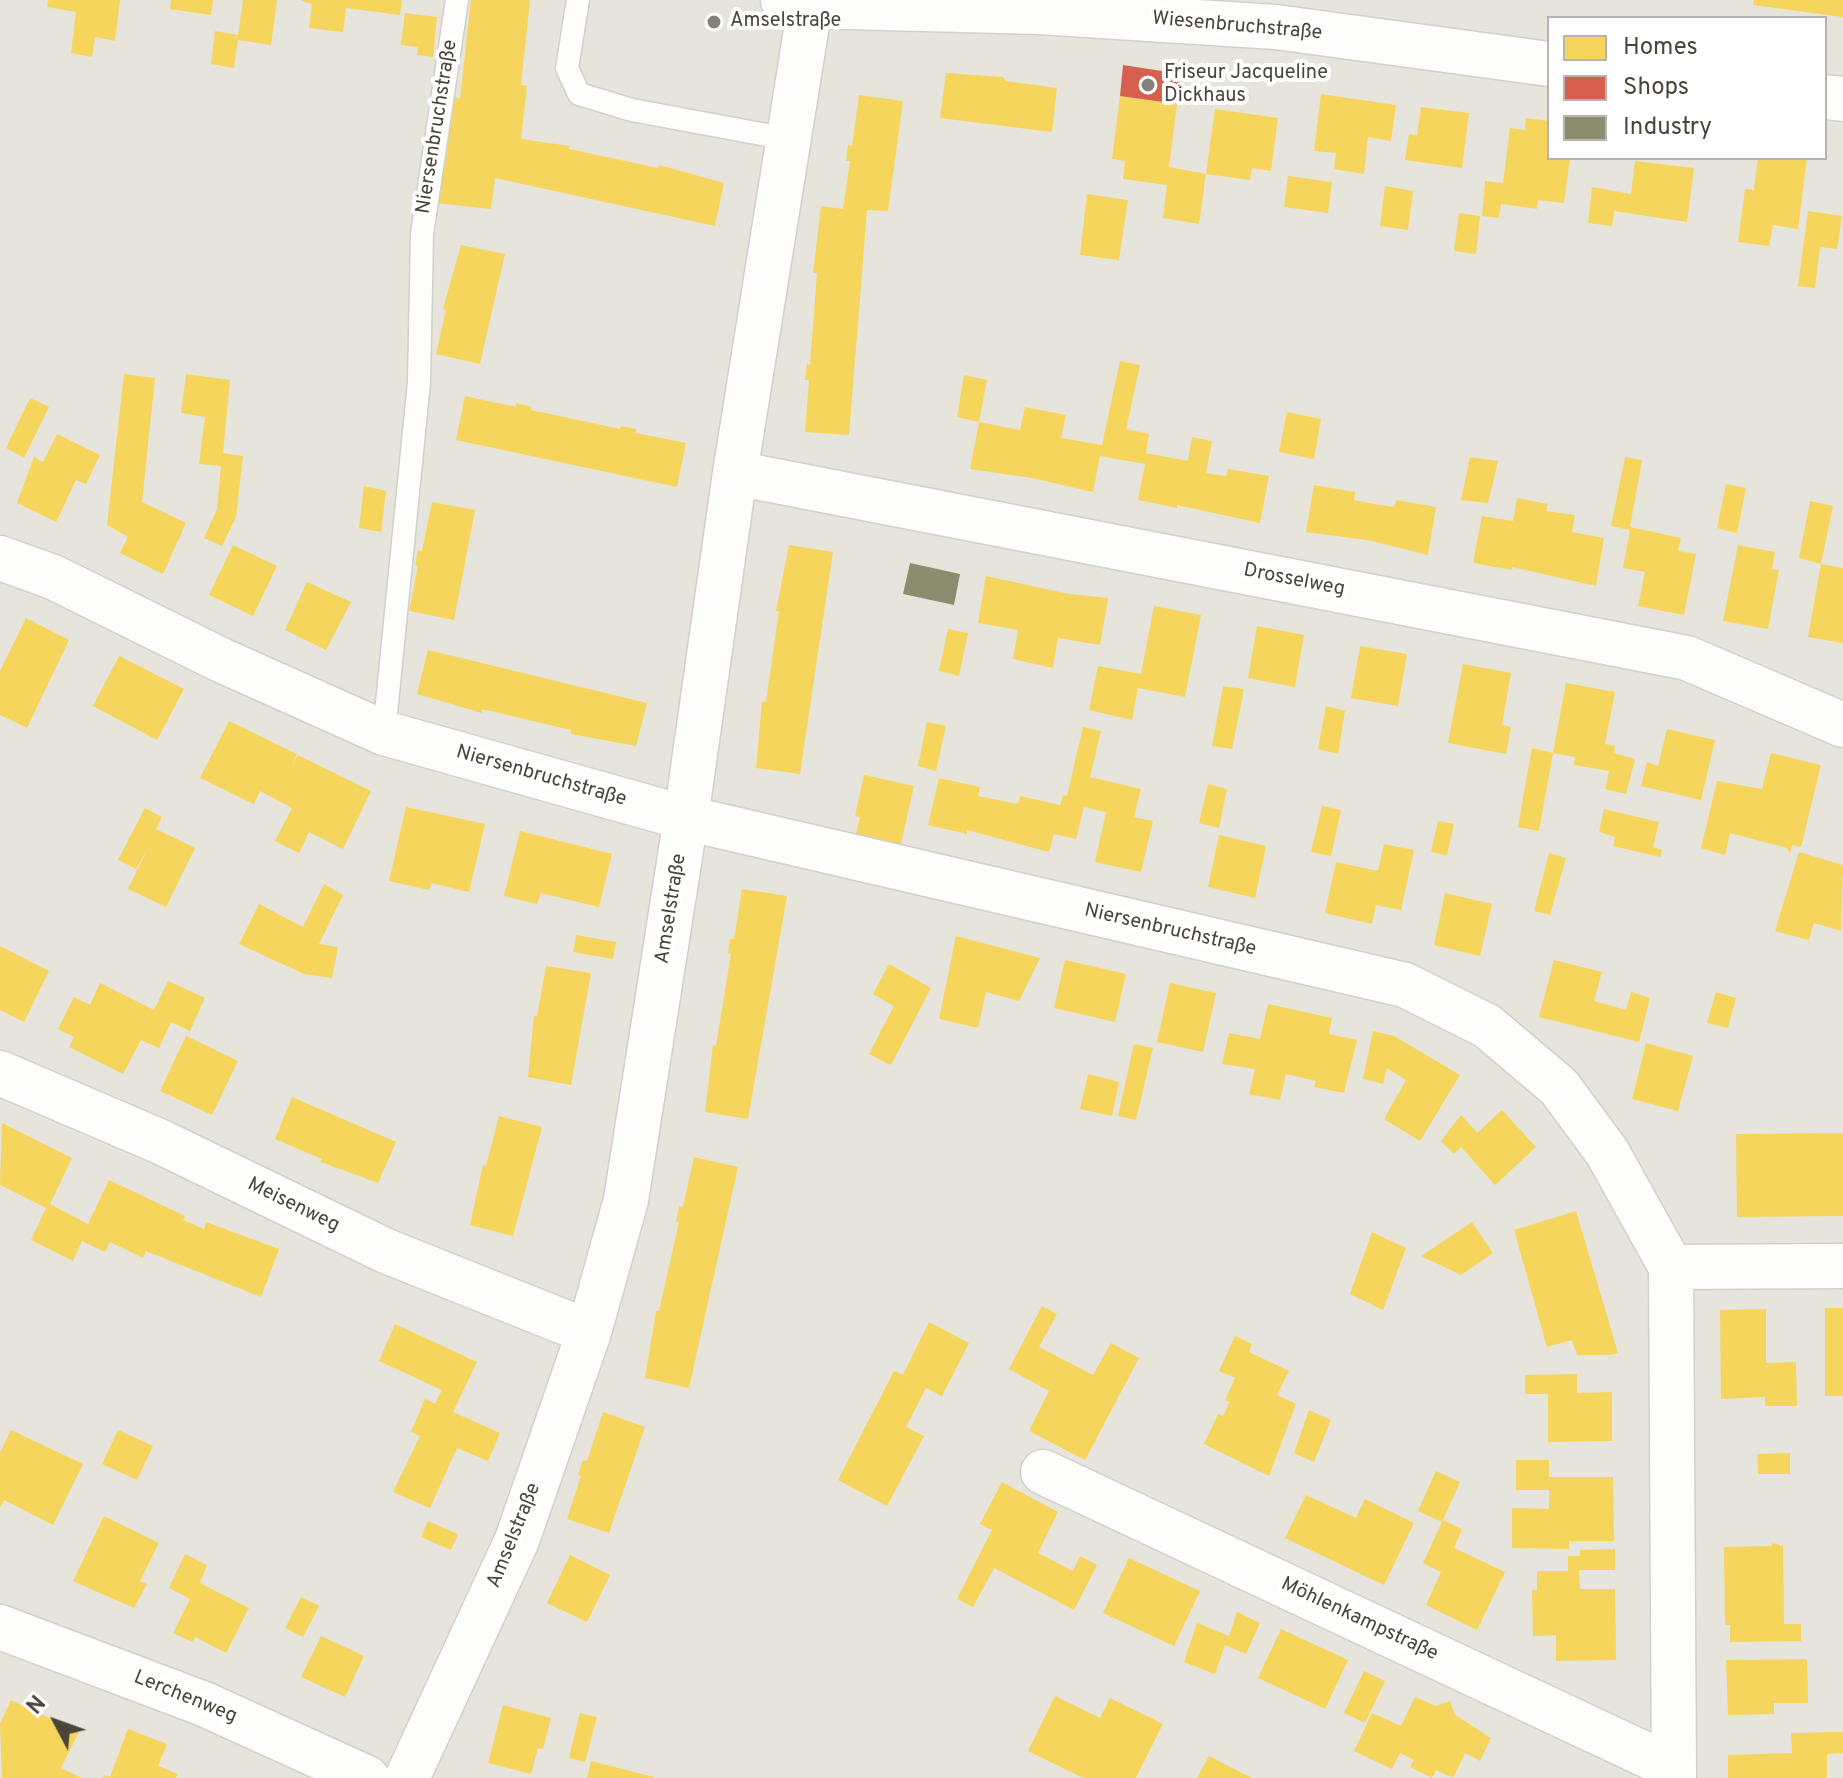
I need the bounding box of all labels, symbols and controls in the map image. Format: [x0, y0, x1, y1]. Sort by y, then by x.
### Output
street label: Wiesenbruchstraße [1151, 8, 1323, 46]
place label: Amselstraße [730, 10, 841, 34]
marker: Amselstraße [705, 13, 723, 31]
legend [1547, 16, 1827, 160]
text: Homes [1623, 33, 1698, 63]
street label: Niersenbruchstraße [412, 38, 464, 216]
place label: Friseur Jacqueline Dickhaus [1164, 62, 1328, 109]
text: Shops [1623, 73, 1689, 103]
marker: Friseur Jacqueline Dickhaus [1139, 76, 1157, 94]
text: Industry [1623, 113, 1712, 143]
street label: Drosselweg [1241, 559, 1347, 603]
street label: Niersenbruchstraße [453, 741, 629, 813]
street label: Amselstraße [651, 852, 693, 966]
street label: Niersenbruchstraße [1082, 900, 1258, 962]
street label: Meisenweg [243, 1173, 343, 1239]
street label: Amselstraße [483, 1480, 547, 1592]
street label: Möhlenkampstraße [1277, 1573, 1441, 1667]
street label: Lerchenweg [130, 1666, 240, 1730]
north arrow [16, 1682, 96, 1762]
text: N [22, 1691, 53, 1721]

